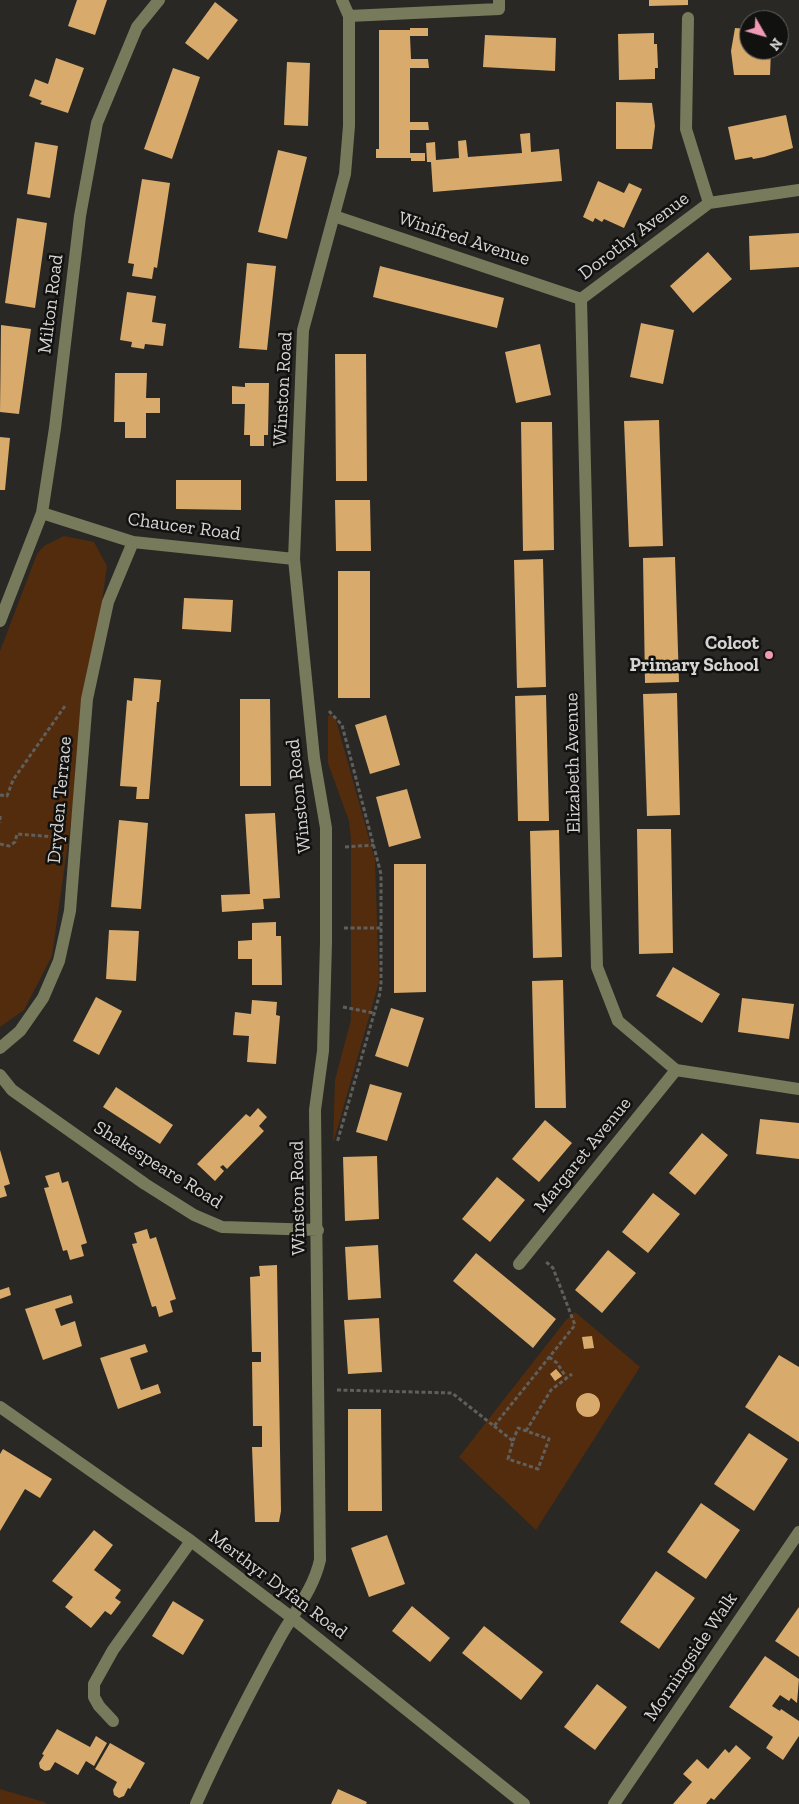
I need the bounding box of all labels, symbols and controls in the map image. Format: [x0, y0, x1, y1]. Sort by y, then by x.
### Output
north arrow [739, 10, 789, 60]
text: N [765, 34, 785, 53]
street label: Dorothy Avenue [574, 187, 694, 285]
street label: Winifred Avenue [395, 207, 533, 271]
street label: Milton Road [34, 253, 68, 355]
street label: Winston Road [269, 331, 297, 447]
street label: Chaucer Road [126, 508, 242, 546]
place label: Colcot Primary School [629, 633, 759, 677]
marker: Colcot Primary School [763, 649, 775, 661]
street label: Elizabeth Avenue [560, 692, 586, 834]
street label: Dryden Terrace [43, 735, 77, 865]
street label: Winston Road [282, 738, 316, 854]
street label: Margaret Avenue [530, 1093, 636, 1217]
street label: Shakespeare Road [89, 1116, 227, 1214]
street label: Winston Road [286, 1140, 310, 1256]
street label: Merthyr Dyfan Road [205, 1526, 351, 1644]
street label: Morningside Walk [640, 1588, 742, 1726]

